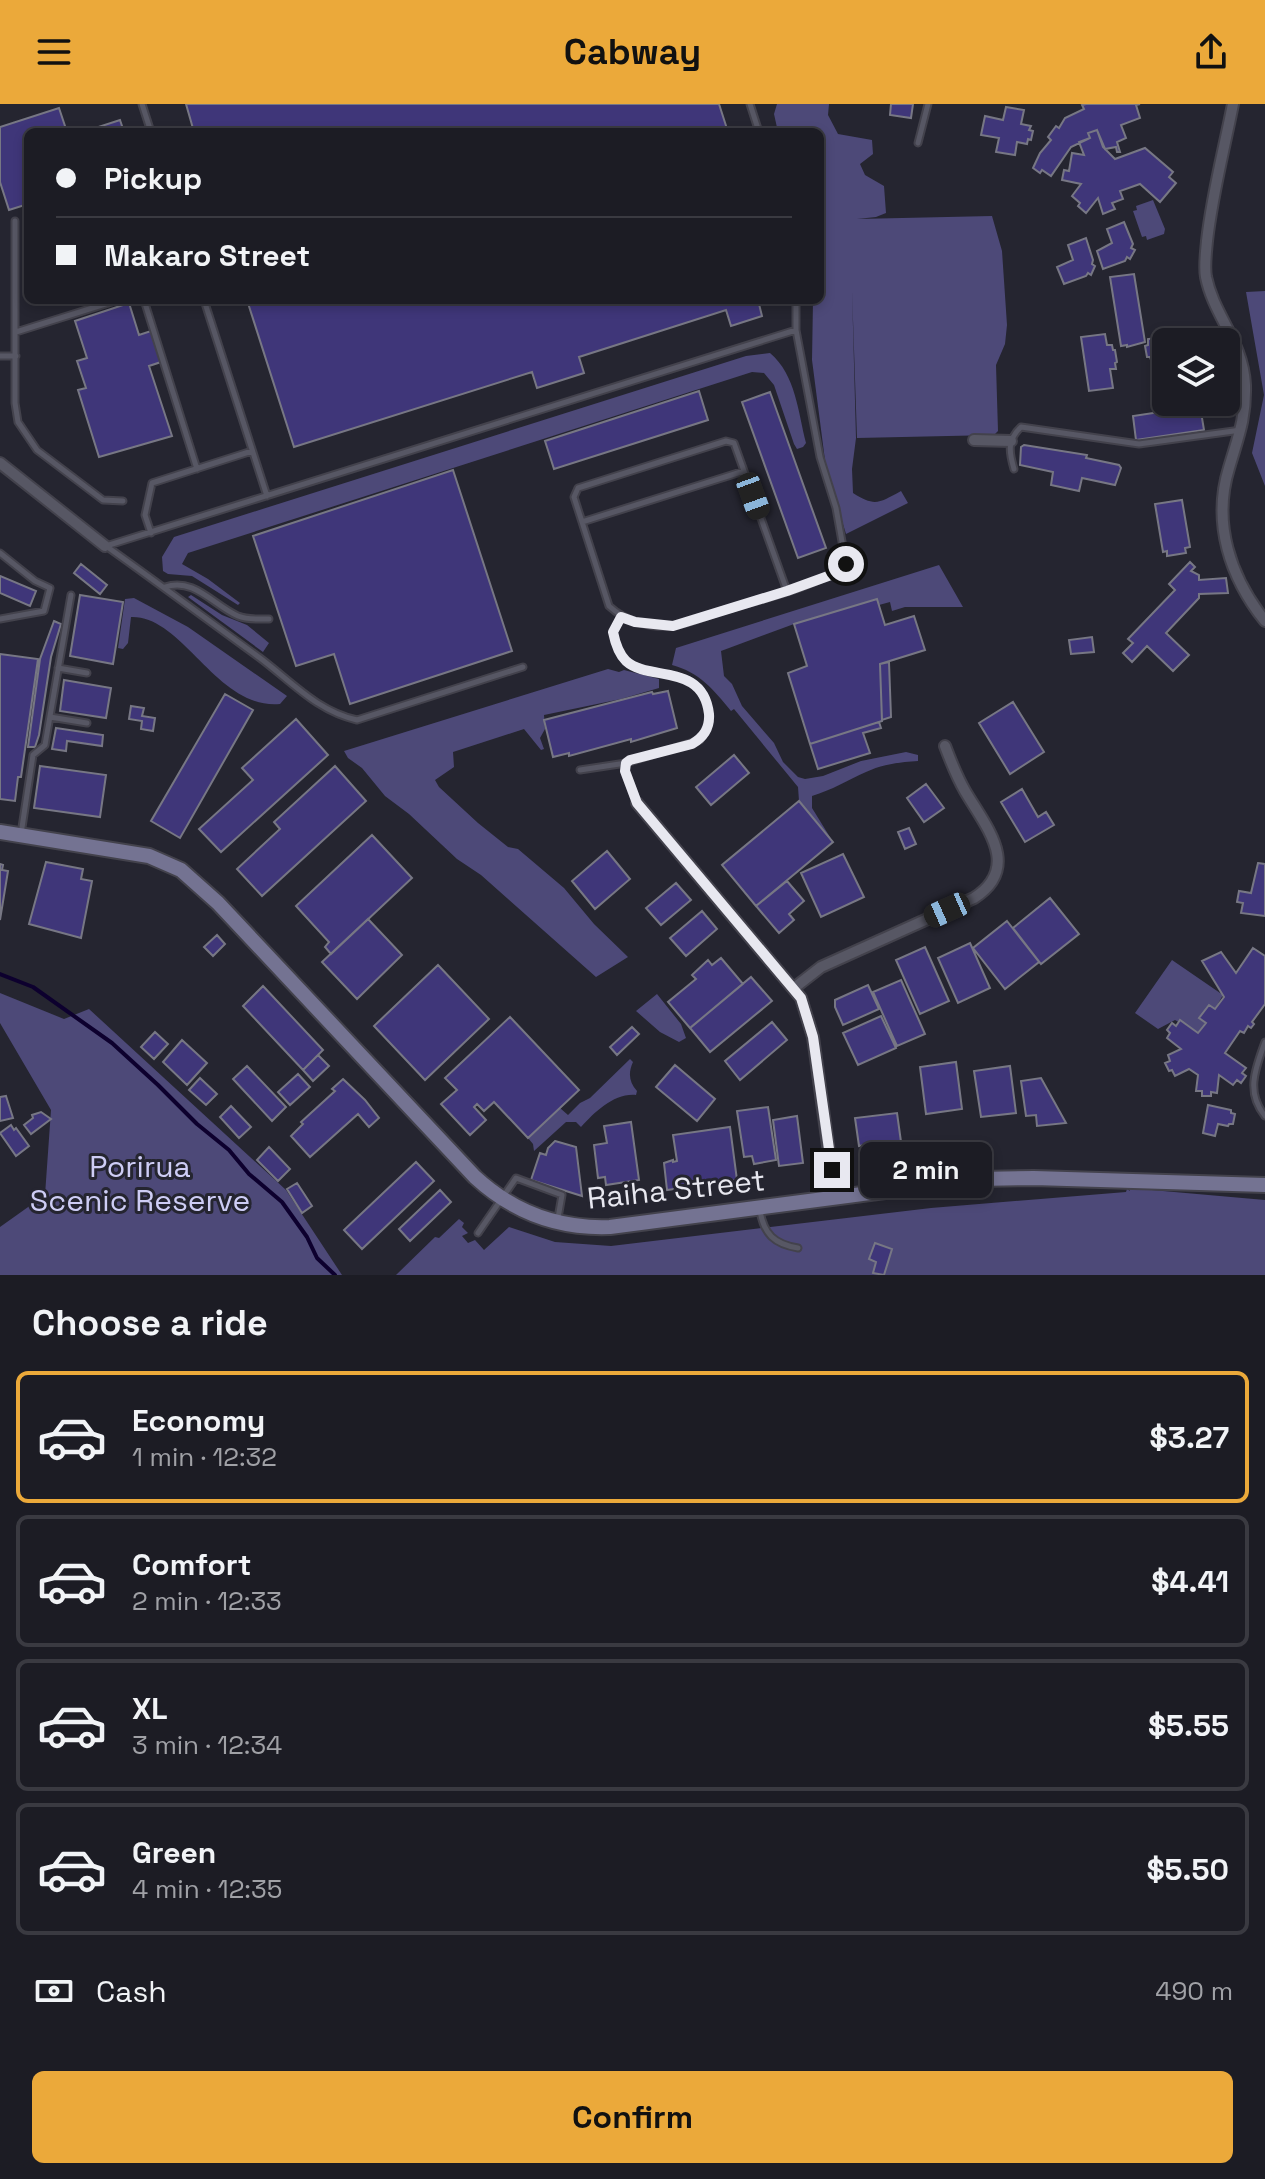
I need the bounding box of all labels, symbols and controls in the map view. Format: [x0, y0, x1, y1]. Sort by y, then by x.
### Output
text: Cabway [564, 29, 701, 75]
icon: menu [32, 30, 76, 74]
icon: share [1189, 30, 1233, 74]
text: Pickup [104, 159, 202, 198]
text: Makaro Street [104, 236, 310, 275]
map controls [1152, 328, 1240, 416]
button: layers [1152, 328, 1240, 416]
car [734, 469, 772, 523]
route start [828, 546, 864, 582]
car [920, 889, 974, 931]
callout: 2 min [860, 1142, 992, 1198]
park label: Porirua Scenic Reserve [30, 1147, 250, 1220]
route end [814, 1152, 850, 1188]
text: 2 min [892, 1153, 960, 1187]
street label: Raiha Street [585, 1160, 767, 1218]
text: Choose a ride [32, 1300, 268, 1346]
icon: car [36, 1401, 108, 1473]
text: Economy [132, 1401, 265, 1440]
text: $3.27 [1150, 1418, 1229, 1457]
text: 1 min · 12:32 [132, 1440, 277, 1474]
icon: car [36, 1545, 108, 1617]
text: Comfort [132, 1545, 251, 1584]
text: $4.41 [1151, 1562, 1229, 1601]
text: 2 min · 12:33 [132, 1584, 282, 1618]
icon: car [36, 1689, 108, 1761]
text: XL [132, 1689, 168, 1728]
text: $5.55 [1148, 1706, 1229, 1745]
text: 3 min · 12:34 [132, 1728, 282, 1762]
icon: car [36, 1833, 108, 1905]
text: Green [132, 1833, 216, 1872]
text: $5.50 [1146, 1850, 1229, 1889]
text: 4 min · 12:35 [132, 1872, 282, 1906]
icon: cash [32, 1969, 76, 2013]
text: Cash [96, 1972, 167, 2011]
text: 490 m [1155, 1974, 1233, 2008]
button: Confirm [32, 2071, 1233, 2163]

